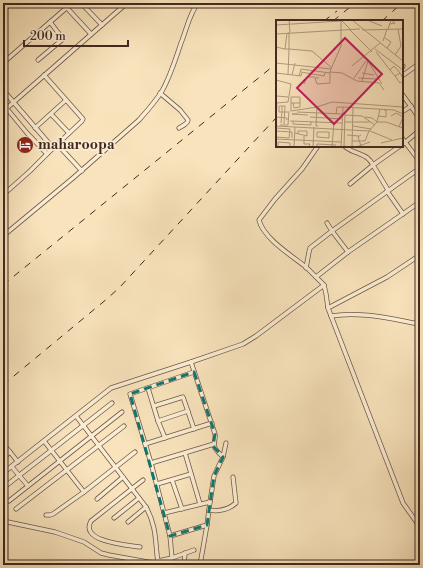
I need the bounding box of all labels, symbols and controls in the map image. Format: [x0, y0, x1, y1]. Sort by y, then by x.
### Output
inset map [276, 20, 403, 147]
scale bar [24, 22, 128, 48]
text: 200 m [30, 29, 66, 44]
hotel icon: maharoopa [15, 135, 35, 155]
place label: maharoopa [38, 136, 115, 154]

